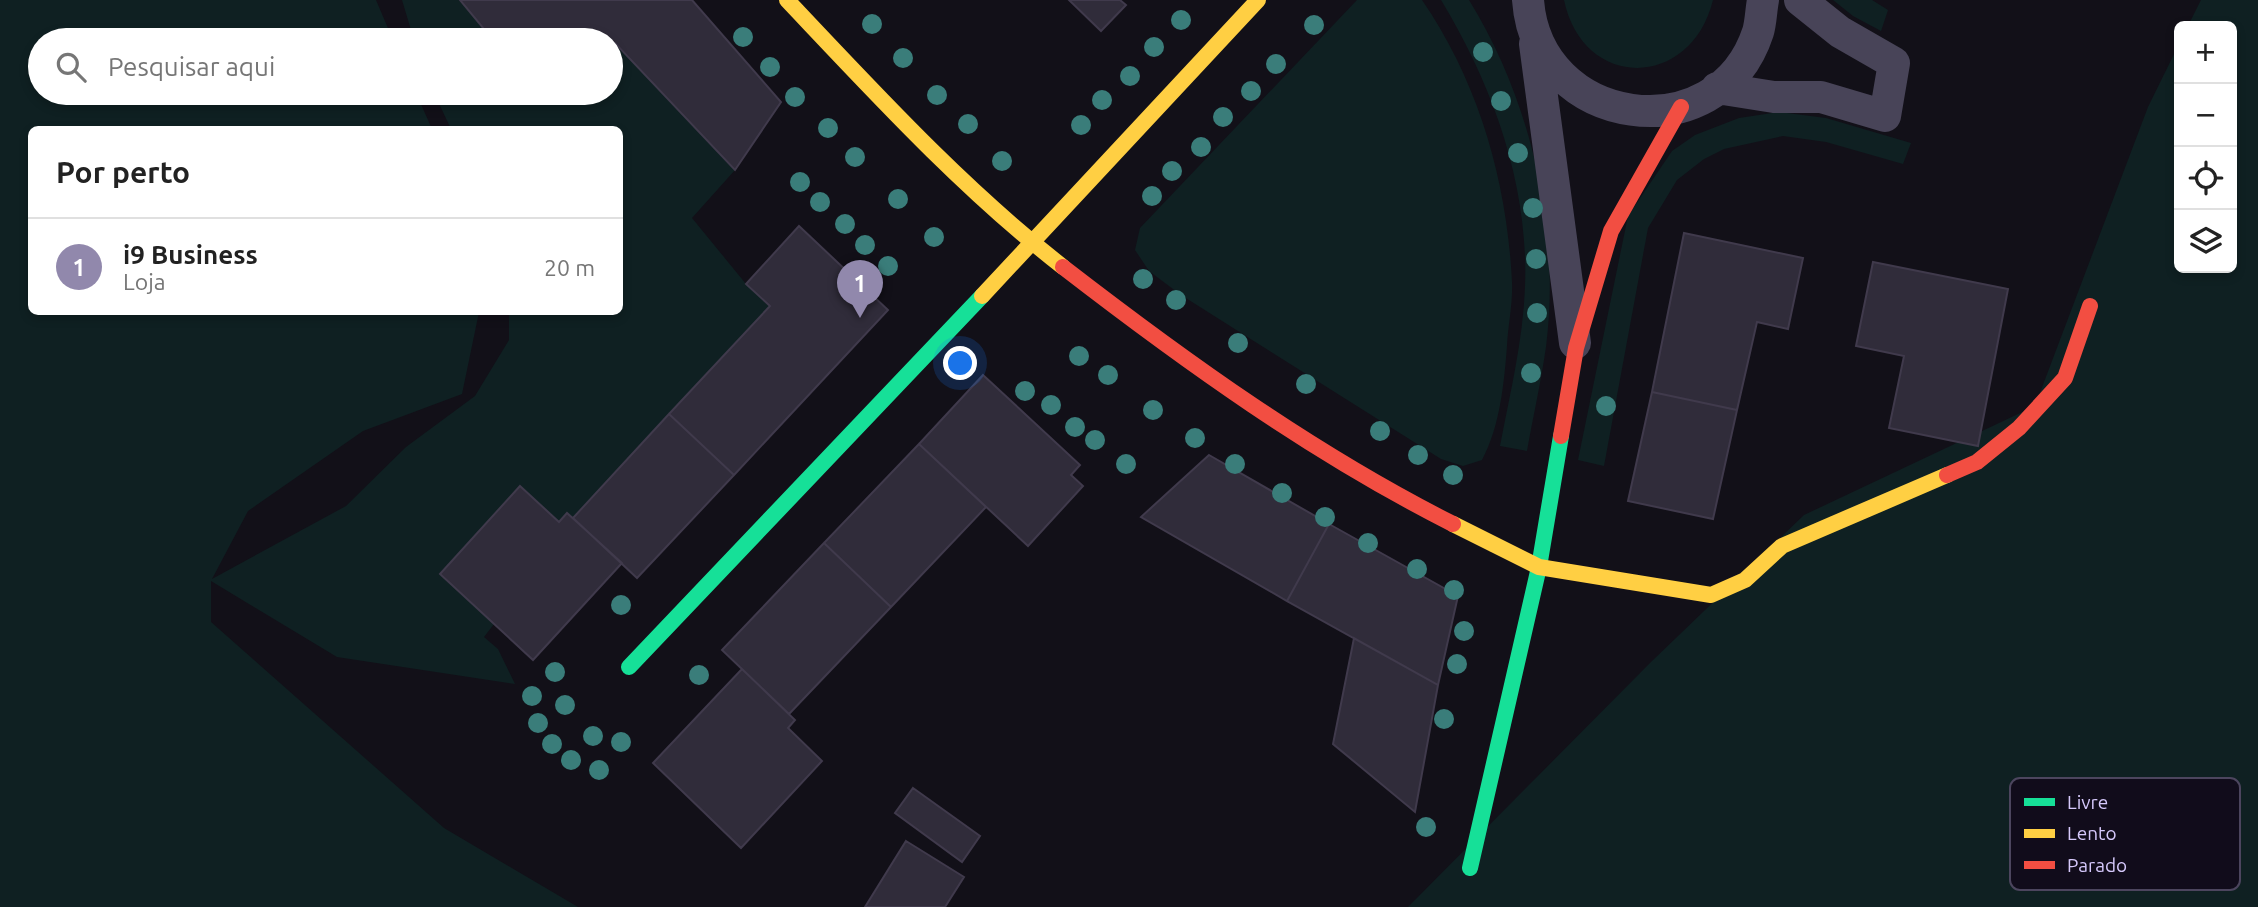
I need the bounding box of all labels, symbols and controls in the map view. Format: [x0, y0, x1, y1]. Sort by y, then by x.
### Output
map controls [2174, 21, 2237, 273]
button: + [2174, 21, 2237, 84]
search box [28, 28, 623, 105]
icon: search [52, 48, 90, 86]
text: Pesquisar aqui [108, 52, 275, 81]
button: − [2174, 84, 2237, 147]
button: locate [2174, 147, 2237, 210]
text: Por perto [56, 155, 190, 189]
button: layers [2174, 210, 2237, 273]
text: i9 Business [123, 240, 258, 269]
text: 1 [73, 255, 85, 280]
text: 20 m [544, 255, 595, 280]
pin: 1 [837, 260, 883, 318]
text: Loja [123, 269, 166, 294]
your location [943, 346, 977, 380]
legend [2010, 778, 2240, 890]
text: Livre [2067, 791, 2108, 813]
text: Lento [2067, 822, 2117, 844]
text: Parado [2067, 854, 2127, 876]

